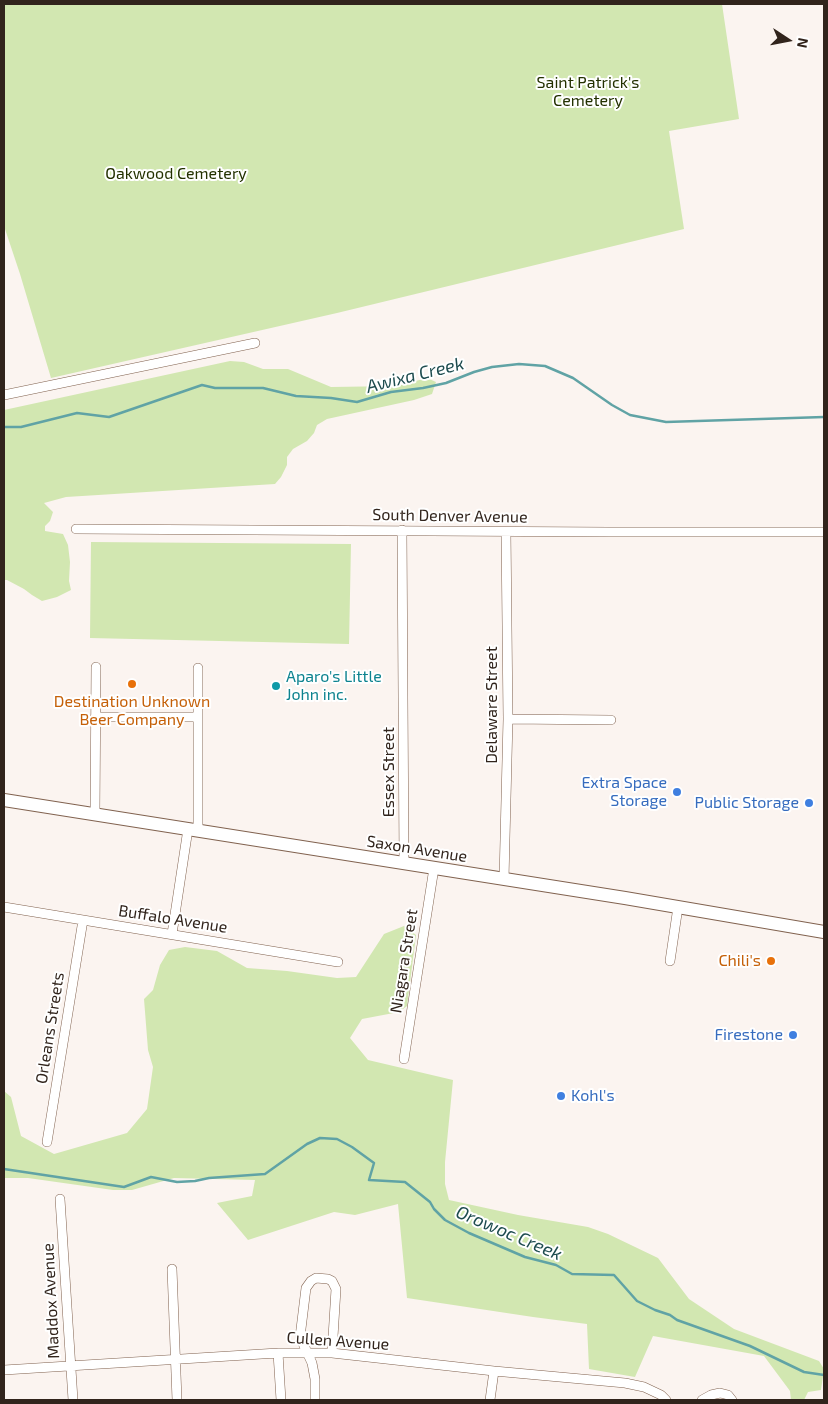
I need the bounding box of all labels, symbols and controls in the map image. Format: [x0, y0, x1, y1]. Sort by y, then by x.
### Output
north arrow [763, 15, 813, 65]
text: N [794, 36, 813, 50]
park label: Saint Patrick's Cemetery [537, 73, 639, 111]
park label: Oakwood Cemetery [105, 164, 247, 184]
water label: Awixa Creek [364, 352, 466, 398]
street label: South Denver Avenue [372, 505, 528, 527]
street label: Delaware Street [482, 646, 502, 764]
place label: Aparo's Little John inc. [286, 667, 382, 705]
marker: Destination Unknown Beer Company [126, 678, 138, 690]
marker: Aparo's Little John inc. [270, 680, 282, 692]
place label: Destination Unknown Beer Company [54, 692, 210, 730]
street label: Essex Street [379, 727, 399, 817]
place label: Extra Space Storage [581, 773, 667, 811]
marker: Extra Space Storage [671, 786, 683, 798]
place label: Public Storage [694, 793, 799, 813]
marker: Public Storage [803, 797, 815, 809]
street label: Saxon Avenue [365, 832, 469, 866]
street label: Buffalo Avenue [117, 901, 229, 937]
street label: Niagara Street [386, 908, 422, 1014]
place label: Chili's [718, 951, 761, 971]
marker: Chili's [765, 955, 777, 967]
street label: Orleans Streets [32, 971, 68, 1085]
place label: Firestone [714, 1025, 783, 1045]
marker: Firestone [787, 1029, 799, 1041]
place label: Kohl's [571, 1086, 615, 1106]
marker: Kohl's [555, 1090, 567, 1102]
water label: Orowoc Creek [453, 1201, 565, 1265]
street label: Maddox Avenue [38, 1243, 64, 1359]
street label: Cullen Avenue [286, 1328, 390, 1354]

